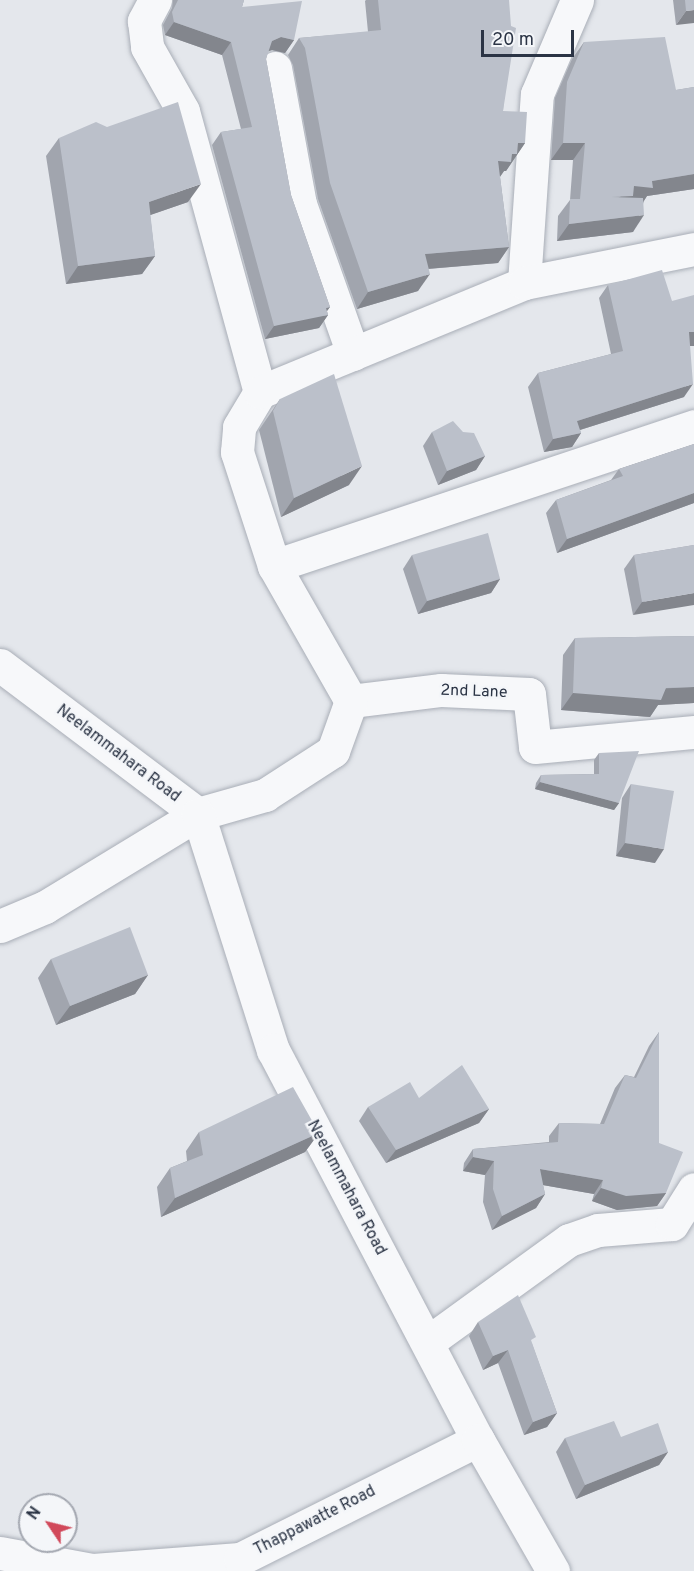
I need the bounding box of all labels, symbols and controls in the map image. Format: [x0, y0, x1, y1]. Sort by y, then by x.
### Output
scale bar [484, 18, 577, 56]
text: 20 m [492, 29, 534, 52]
street label: 2nd Lane [440, 681, 508, 703]
street label: Neelammahara Road [52, 701, 184, 807]
street label: Neelammahara Road [302, 1117, 390, 1259]
street label: Thappawatte Road [251, 1482, 379, 1560]
north arrow [18, 1493, 78, 1553]
text: N [23, 1503, 46, 1524]

